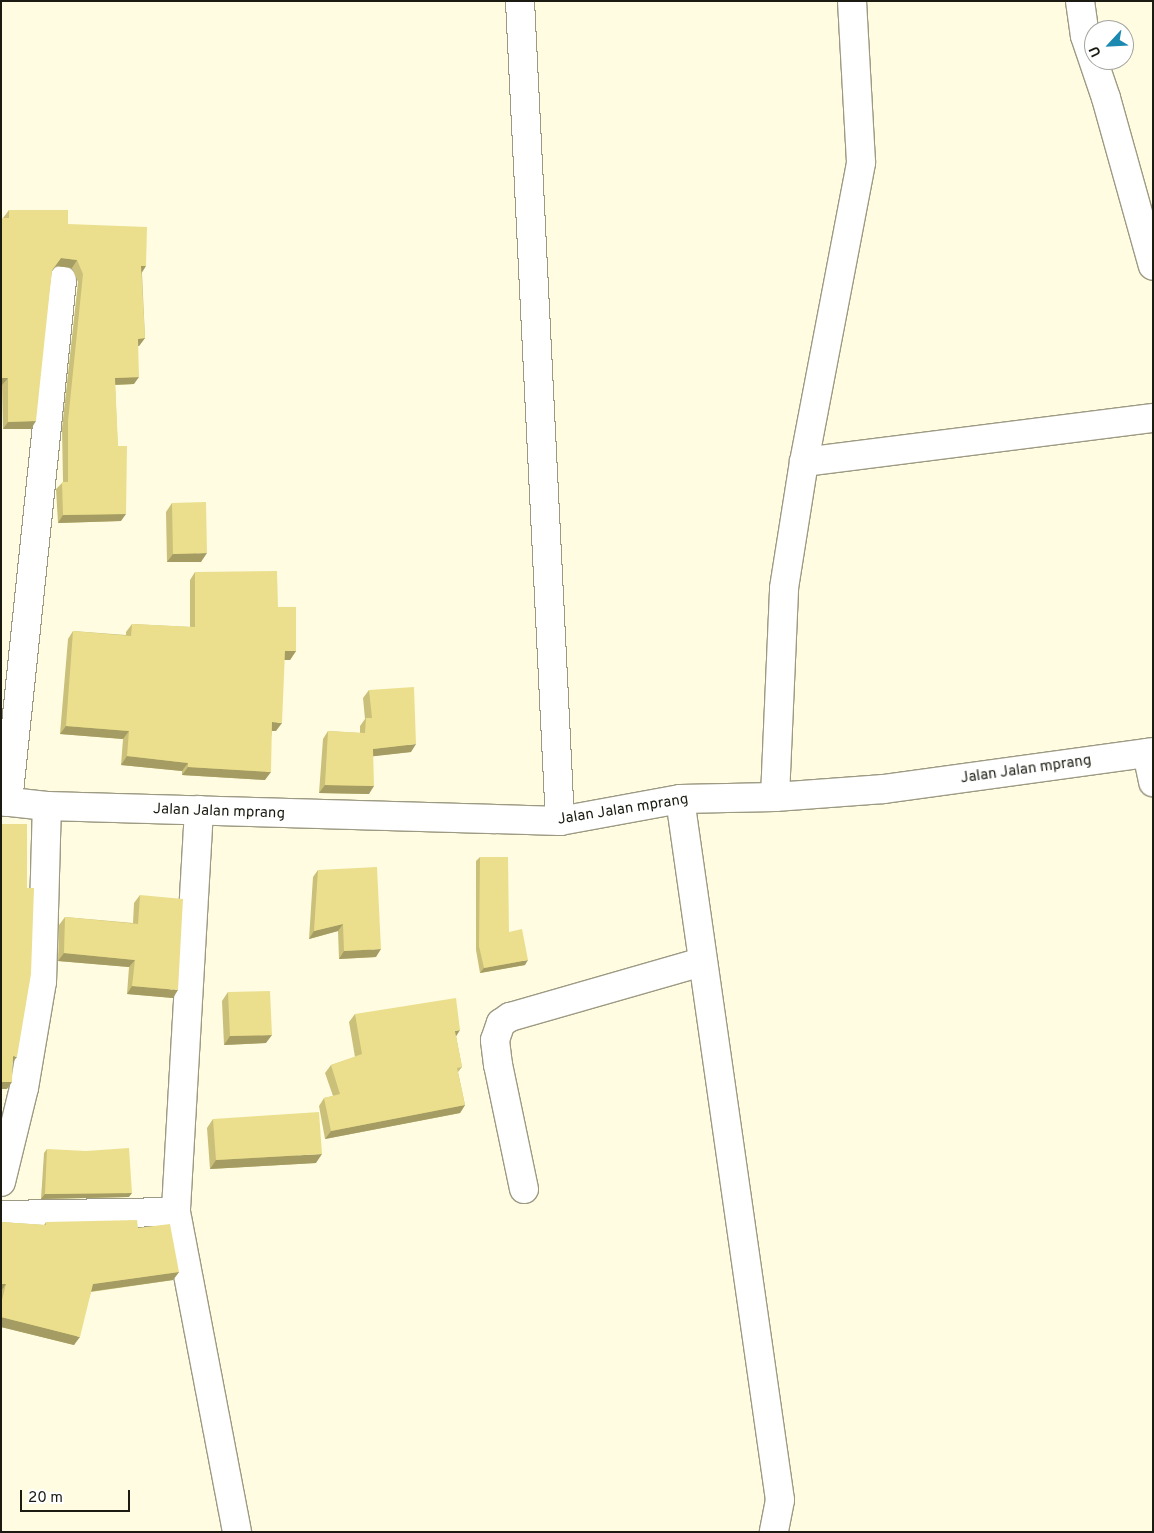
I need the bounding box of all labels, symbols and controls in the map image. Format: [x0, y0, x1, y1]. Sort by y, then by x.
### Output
north arrow [1084, 20, 1134, 70]
text: U [1086, 43, 1106, 59]
street label: Jalan Jalan mprang [959, 752, 1093, 788]
street label: Jalan Jalan mprang [556, 791, 690, 829]
street label: Jalan Jalan mprang [153, 801, 285, 823]
scale bar [22, 1480, 132, 1512]
text: 20 m [28, 1489, 63, 1508]

